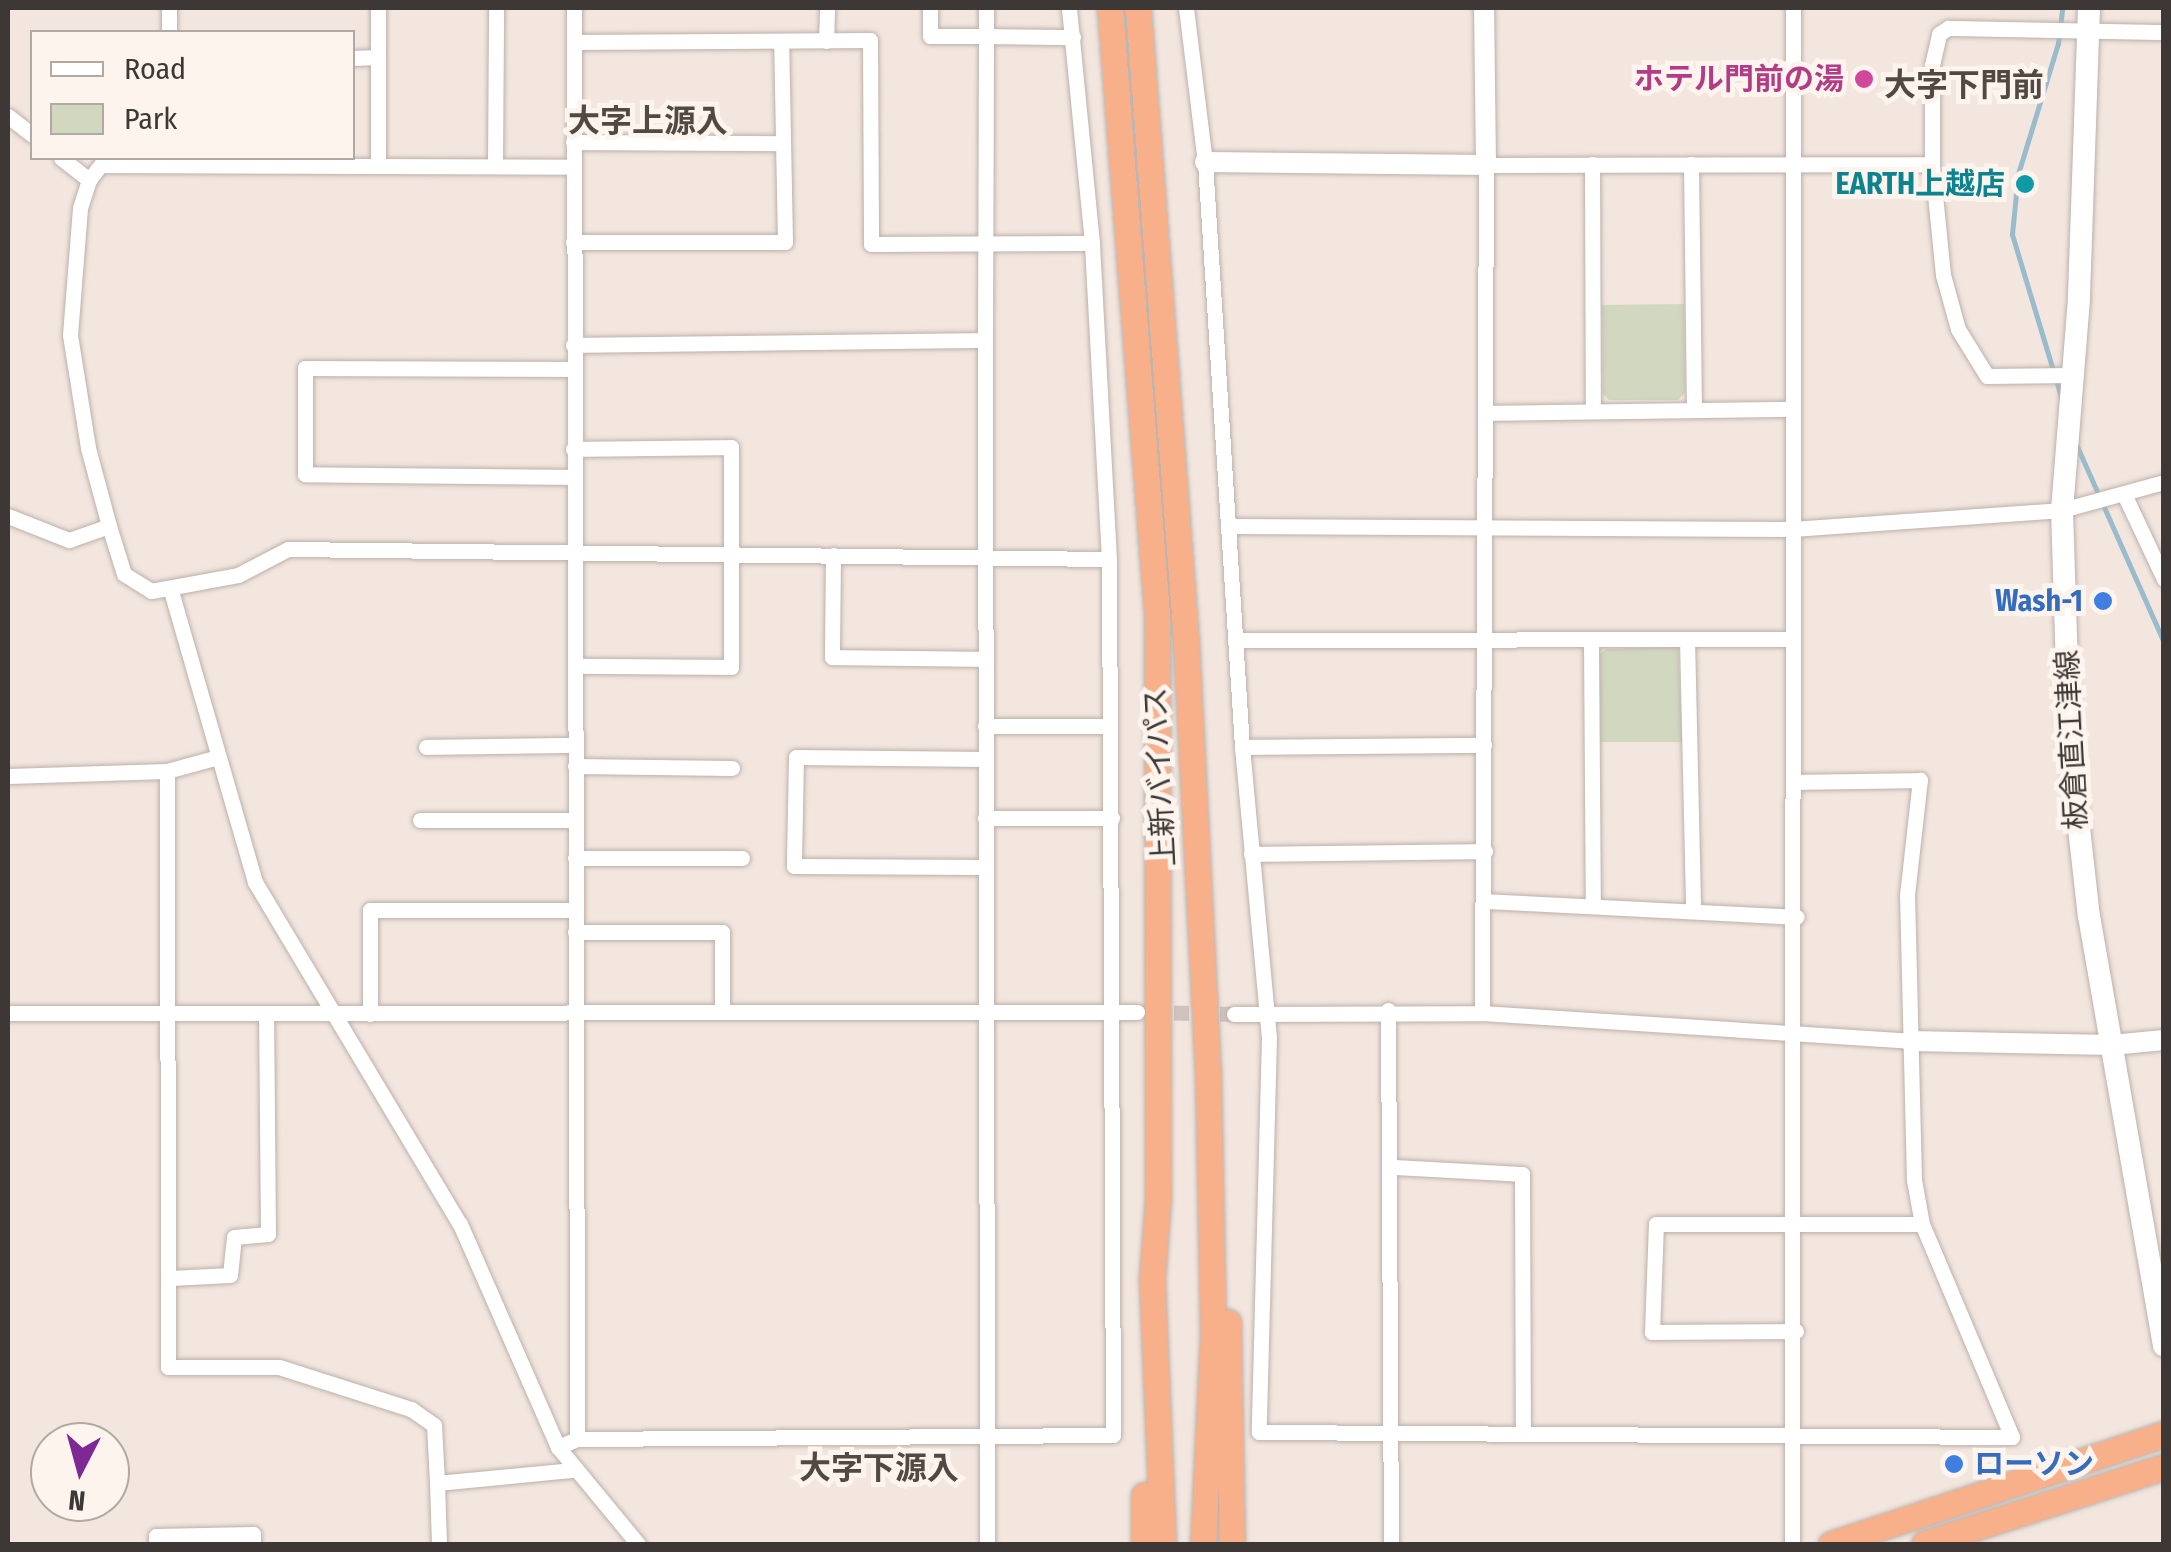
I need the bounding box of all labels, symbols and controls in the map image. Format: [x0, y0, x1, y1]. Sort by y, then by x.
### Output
legend [30, 30, 355, 160]
text: Road [124, 51, 186, 87]
place label: ホテル門前の湯 [1634, 61, 1844, 97]
district label: 大字下門前 [1884, 66, 2044, 104]
marker: ホテル門前の湯 [1853, 68, 1875, 90]
text: Park [124, 101, 177, 137]
district label: 大字上源入 [568, 102, 728, 140]
place label: EARTH上越店 [1835, 166, 2005, 202]
marker: EARTH上越店 [2014, 173, 2036, 195]
place label: Wash-1 [1995, 583, 2083, 619]
marker: Wash-1 [2092, 590, 2114, 612]
street label: 板倉直江津線 [2049, 649, 2095, 831]
street label: 上新バイパス [1137, 686, 1183, 868]
north arrow [30, 1422, 130, 1522]
place label: ローソン [1974, 1446, 2094, 1482]
district label: 大字下源入 [799, 1449, 959, 1487]
marker: ローソン [1943, 1453, 1965, 1475]
text: N [67, 1483, 87, 1518]

